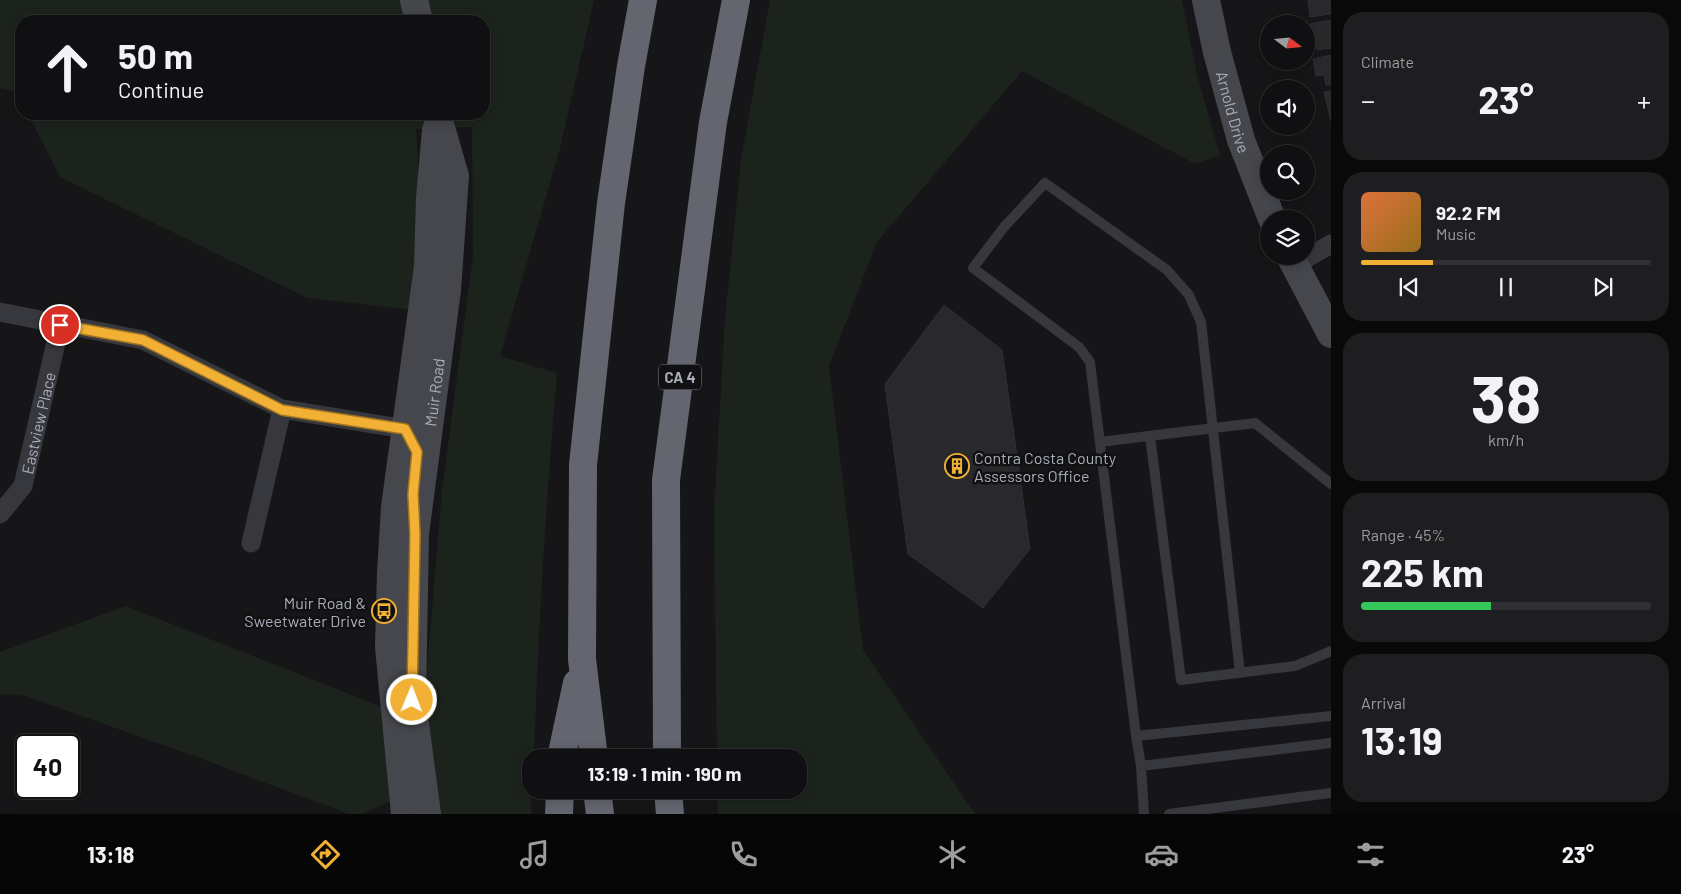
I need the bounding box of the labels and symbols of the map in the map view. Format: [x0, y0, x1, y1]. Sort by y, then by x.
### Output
north arrow [1260, 15, 1315, 70]
street label: Arnold Drive [1213, 69, 1254, 155]
pin [39, 304, 81, 346]
street label: Muir Road [420, 357, 447, 427]
road number: CA 4 [659, 364, 701, 390]
street label: Eastview Place [17, 370, 58, 476]
place label: Contra Costa County Assessors Office [974, 448, 1117, 485]
building icon: Contra Costa County Assessors Office [944, 453, 970, 479]
place label: Muir Road & Sweetwater Drive [244, 593, 366, 630]
bus stop icon: Muir Road & Sweetwater Drive [371, 598, 397, 624]
position arrow [385, 673, 437, 725]
speed limit sign: 40 [15, 734, 80, 799]

